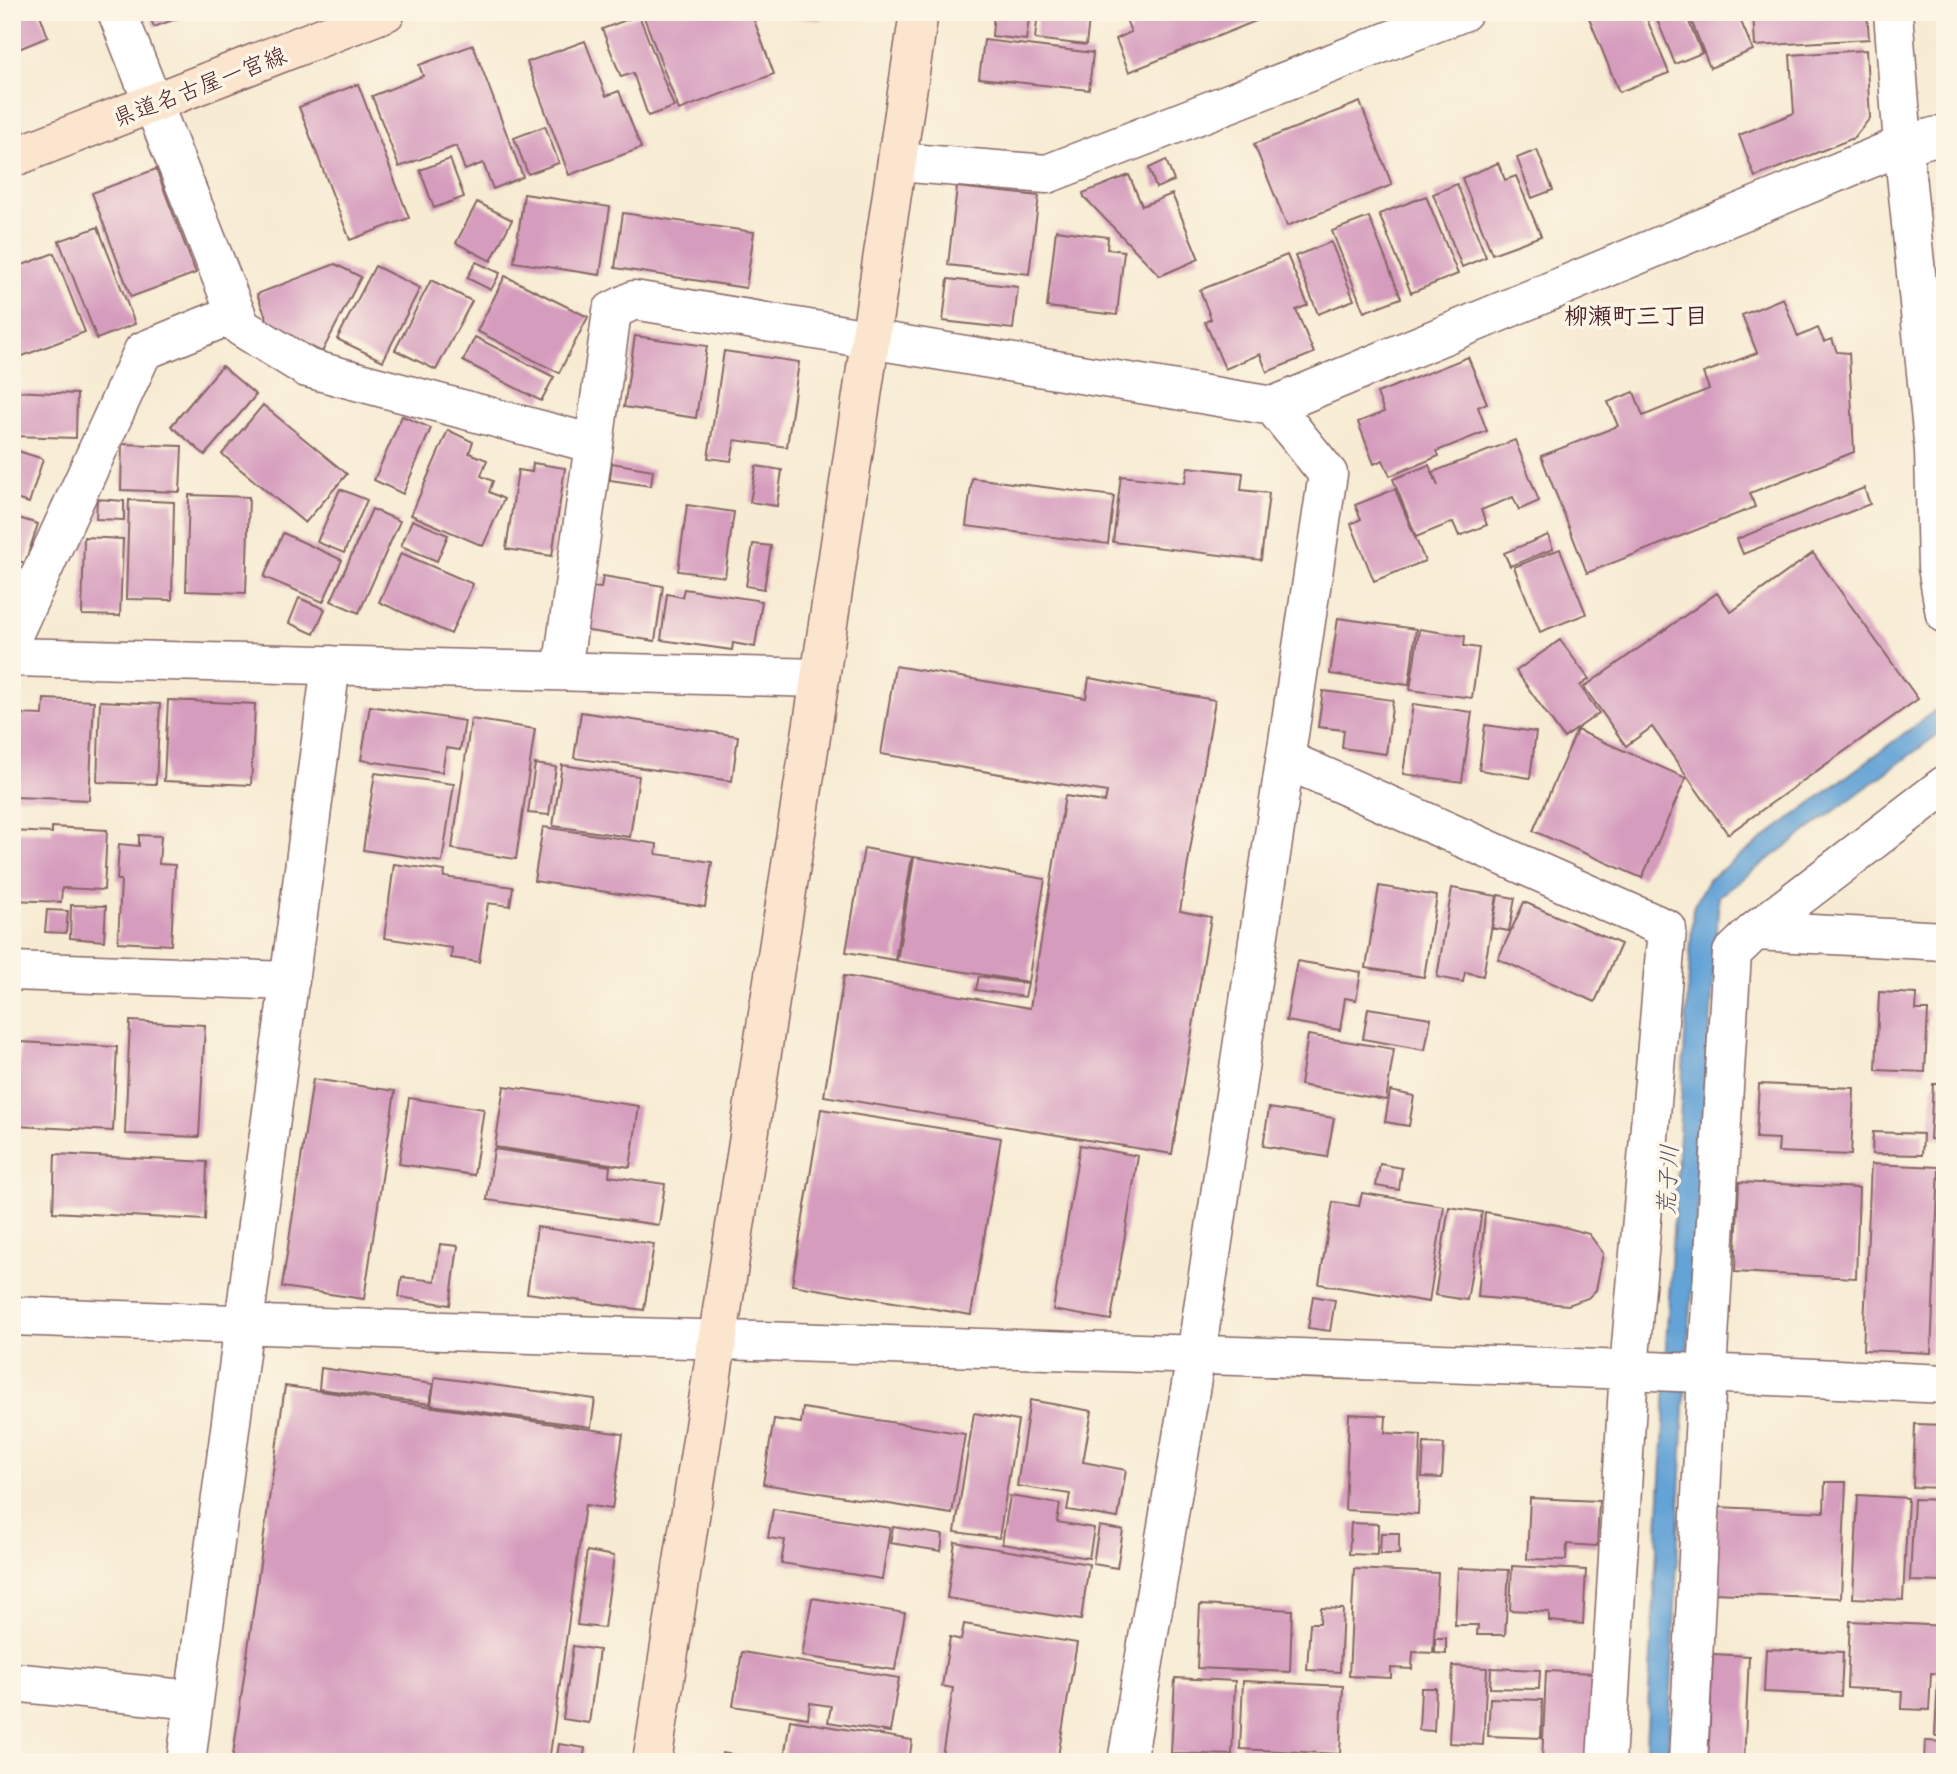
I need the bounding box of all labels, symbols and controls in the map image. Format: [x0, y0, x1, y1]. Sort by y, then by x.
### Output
street label: 県道名古屋一宮線 [107, 36, 291, 134]
district label: 柳瀬町三丁目 [1564, 296, 1708, 332]
water label: 荒子川 [1646, 1143, 1686, 1217]

